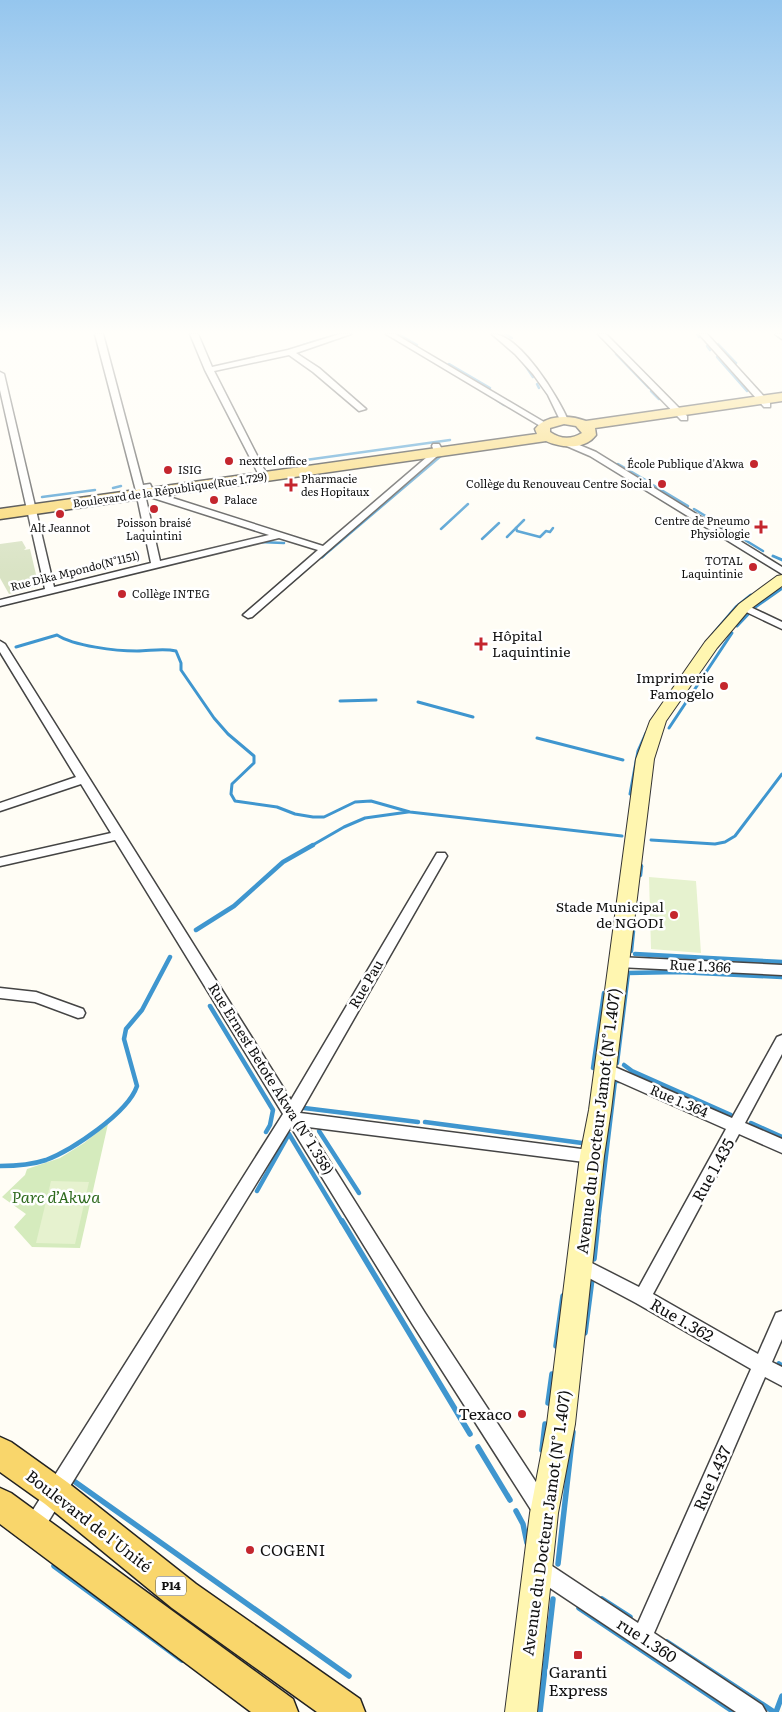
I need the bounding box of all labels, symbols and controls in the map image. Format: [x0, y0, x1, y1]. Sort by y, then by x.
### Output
place label: nexttel office [239, 452, 307, 468]
marker: nexttel office [223, 455, 235, 467]
place label: École Publique d'Akwa [627, 455, 744, 471]
marker: École Publique d'Akwa [748, 458, 760, 470]
place label: ISIG [178, 461, 202, 477]
marker: ISIG [162, 464, 174, 476]
street label: Boulevard de la République(Rue 1.729) [72, 467, 268, 511]
place label: Pharmacie des Hopitaux [301, 470, 370, 499]
place label: Collège du Renouveau Centre Social [466, 475, 652, 491]
marker: Collège du Renouveau Centre Social [656, 478, 668, 490]
marker: Pharmacie des Hopitaux [285, 479, 297, 491]
place label: Palace [224, 491, 258, 507]
marker: Palace [208, 494, 220, 506]
marker: Poisson braisé Laquintini [148, 503, 160, 515]
marker: Alt Jeannot [54, 508, 66, 520]
place label: Centre de Pneumo Physiologie [654, 512, 750, 541]
place label: Poisson braisé Laquintini [117, 514, 192, 543]
place label: Alt Jeannot [30, 519, 91, 535]
marker: Centre de Pneumo Physiologie [754, 520, 768, 534]
street label: Rue Dika Mpondo(N°1151) [9, 546, 141, 594]
place label: TOTAL Laquintinie [681, 552, 743, 581]
marker: TOTAL Laquintinie [747, 561, 759, 573]
place label: Collège INTEG [132, 585, 210, 601]
marker: Collège INTEG [116, 588, 128, 600]
place label: Hôpital Laquintinie [492, 625, 571, 661]
marker: Hôpital Laquintinie [474, 637, 488, 651]
place label: Imprimerie Famogelo [636, 667, 714, 703]
marker: Imprimerie Famogelo [718, 680, 730, 692]
place label: Stade Municipal de NGODI [556, 896, 664, 932]
marker: Stade Municipal de NGODI [668, 909, 680, 921]
street label: Rue 1.366 [669, 953, 732, 977]
street label: Rue Pau [343, 955, 387, 1011]
street label: Rue Ernest Betote Akwa (N° 1.358) [204, 979, 339, 1178]
street label: Avenue du Docteur Jamot (N° 1.407) [569, 986, 625, 1255]
street label: Rue 1.364 [647, 1079, 712, 1121]
street label: Rue 1.435 [685, 1133, 739, 1206]
park label: Parc d’Akwa [11, 1184, 101, 1208]
street label: Rue 1.362 [646, 1291, 719, 1347]
street label: Avenue du Docteur Jamot (N° 1.407) [514, 1388, 576, 1657]
place label: Texaco [458, 1401, 512, 1425]
marker: Texaco [516, 1408, 528, 1420]
street label: Rue 1.437 [686, 1441, 736, 1514]
street label: Boulevard de l'Unité [21, 1463, 158, 1577]
place label: COGENI [260, 1537, 325, 1561]
marker: COGENI [244, 1544, 256, 1556]
road number: P14 [156, 1576, 186, 1595]
street label: rue 1.360 [613, 1611, 682, 1668]
marker: Garanti Express [572, 1649, 584, 1661]
place label: Garanti Express [549, 1659, 607, 1701]

